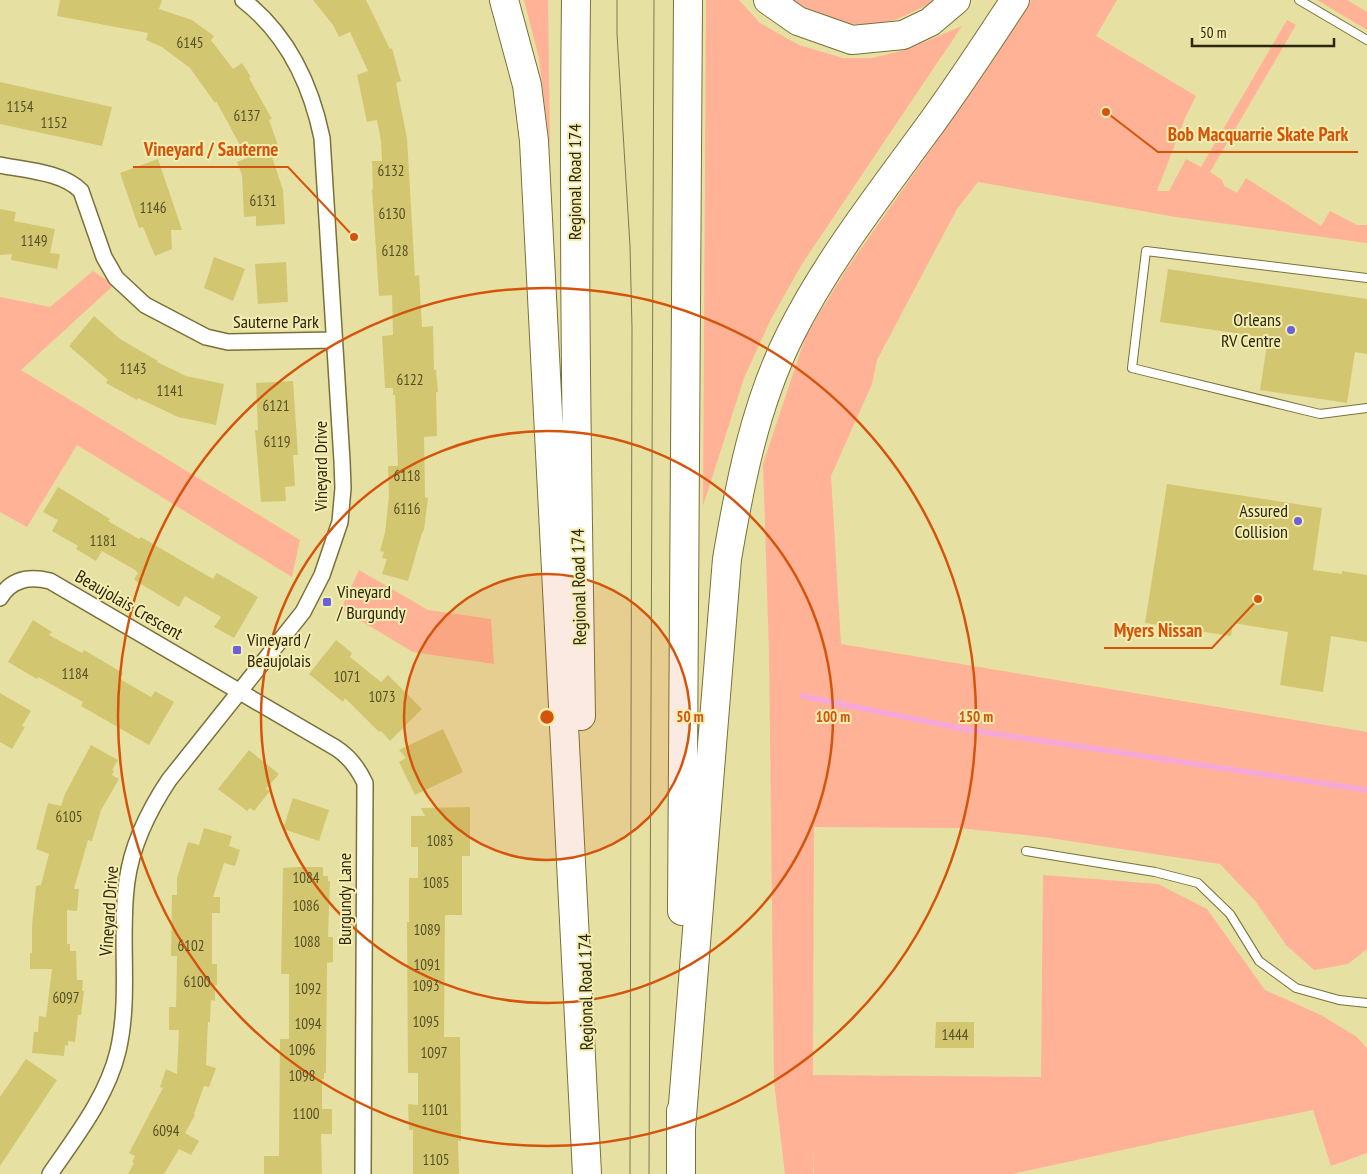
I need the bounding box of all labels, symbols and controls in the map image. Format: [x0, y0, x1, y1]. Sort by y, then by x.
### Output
scale bar [1192, 15, 1334, 47]
text: 50 m [1200, 23, 1226, 42]
house number: 6145 [176, 33, 204, 52]
house number: 1154 [6, 97, 34, 116]
house number: 6137 [233, 106, 261, 125]
house number: 1152 [40, 113, 68, 132]
callout: Bob Macquarrie Skate Park [1158, 118, 1358, 152]
text: Bob Macquarrie Skate Park [1168, 122, 1348, 146]
street label: Regional Road 174 [563, 124, 586, 240]
callout: Vineyard / Sauterne [133, 133, 288, 167]
text: Vineyard / Sauterne [143, 137, 278, 161]
house number: 6132 [377, 161, 405, 180]
house number: 6131 [249, 191, 277, 210]
house number: 1146 [139, 198, 167, 217]
house number: 6130 [378, 204, 406, 223]
house number: 1149 [20, 231, 48, 250]
house number: 6128 [381, 241, 409, 260]
place label: Orleans RV Centre [1221, 308, 1281, 352]
street label: Sauterne Park [233, 310, 319, 333]
marker: Orleans RV Centre [1285, 324, 1297, 336]
house number: 1143 [119, 359, 147, 378]
house number: 6122 [396, 370, 424, 389]
house number: 1141 [156, 381, 184, 400]
house number: 6121 [262, 396, 290, 415]
street label: Vineyard Drive [309, 421, 332, 512]
house number: 6119 [263, 432, 291, 451]
house number: 6118 [393, 466, 421, 485]
house number: 6116 [393, 499, 421, 518]
place label: Assured Collision [1235, 499, 1288, 543]
marker: Assured Collision [1292, 515, 1304, 527]
street label: Regional Road 174 [566, 529, 591, 646]
house number: 1181 [89, 531, 117, 550]
street label: Beaujolais Crescent [71, 564, 187, 645]
place label: Vineyard / Burgundy [336, 580, 406, 624]
marker: Vineyard / Burgundy [321, 596, 333, 608]
callout: Myers Nissan [1104, 614, 1212, 648]
text: Myers Nissan [1114, 618, 1202, 642]
place label: Vineyard / Beaujolais [246, 628, 311, 672]
marker: Vineyard / Beaujolais [231, 644, 243, 656]
house number: 1184 [61, 664, 89, 683]
house number: 1071 [333, 667, 361, 686]
house number: 1073 [368, 687, 396, 706]
text: 50 m [676, 707, 704, 726]
text: 100 m [816, 707, 850, 726]
text: 150 m [959, 707, 993, 726]
centre of rings [538, 708, 556, 726]
house number: 6105 [55, 807, 83, 826]
house number: 1083 [426, 831, 454, 850]
street label: Burgundy Lane [333, 853, 356, 945]
street label: Vineyard Drive [94, 865, 123, 958]
house number: 1084 [292, 868, 320, 887]
house number: 1085 [422, 873, 450, 892]
house number: 1086 [292, 896, 320, 915]
house number: 1089 [413, 920, 441, 939]
house number: 1088 [293, 932, 321, 951]
street label: Regional Road 174 [573, 934, 598, 1051]
house number: 6102 [177, 936, 205, 955]
house number: 1091 [413, 955, 441, 974]
house number: 6100 [183, 972, 211, 991]
house number: 1093 [412, 976, 440, 995]
house number: 1092 [294, 979, 322, 998]
house number: 6097 [52, 988, 80, 1007]
house number: 1095 [412, 1012, 440, 1031]
house number: 1094 [294, 1014, 322, 1033]
house number: 1444 [941, 1025, 969, 1044]
house number: 1096 [288, 1040, 316, 1059]
house number: 1097 [420, 1043, 448, 1062]
house number: 1098 [288, 1066, 316, 1085]
house number: 1101 [421, 1100, 449, 1119]
house number: 1100 [292, 1104, 320, 1123]
house number: 6094 [152, 1121, 180, 1140]
house number: 1105 [422, 1150, 450, 1169]

